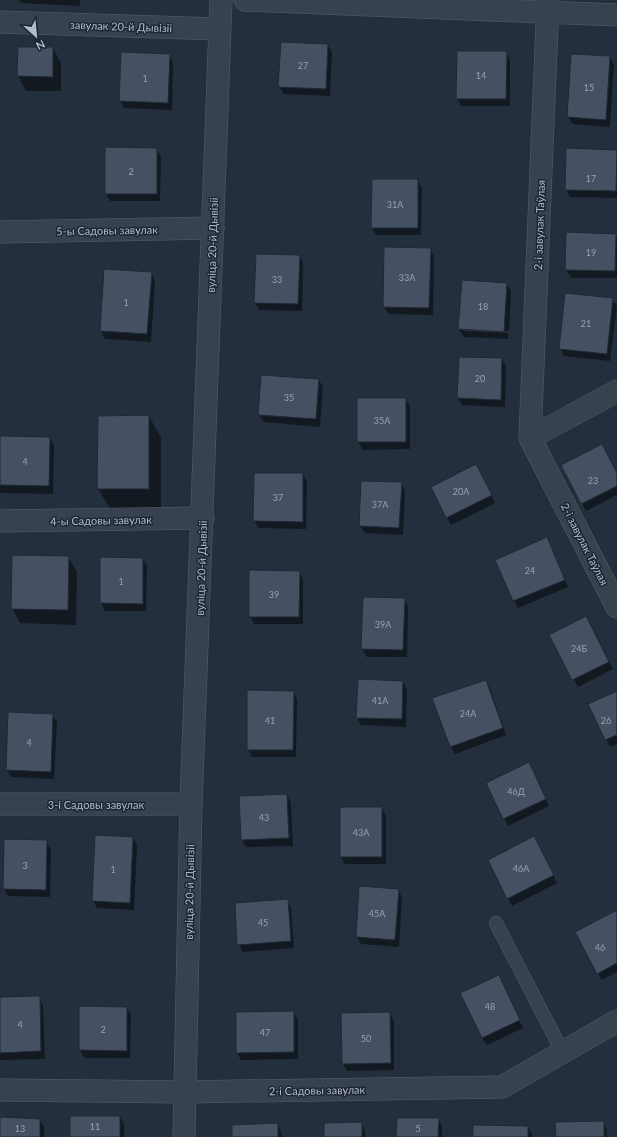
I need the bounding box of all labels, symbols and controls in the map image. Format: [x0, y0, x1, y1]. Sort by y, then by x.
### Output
north arrow [16, 16, 56, 56]
street label: завулак 20-й Дывізіі [70, 18, 173, 34]
text: N [34, 38, 47, 53]
house number: 27 [298, 60, 308, 71]
house number: 14 [476, 70, 486, 81]
house number: 1 [142, 73, 148, 84]
house number: 15 [584, 82, 594, 93]
house number: 2 [128, 166, 134, 177]
house number: 17 [586, 173, 596, 184]
street label: 2-і завулак Таўлая [531, 180, 547, 270]
street label: вуліца 20-й Дывізіі [204, 197, 220, 293]
house number: 31А [387, 199, 404, 210]
street label: 5-ы Садовы завулак [56, 223, 158, 237]
house number: 19 [586, 247, 596, 258]
house number: 33А [399, 272, 416, 283]
house number: 33 [272, 274, 282, 285]
house number: 1 [123, 297, 129, 308]
house number: 18 [478, 301, 488, 312]
house number: 21 [581, 318, 591, 329]
house number: 20 [475, 373, 485, 384]
house number: 35 [284, 392, 294, 403]
house number: 35А [374, 415, 391, 426]
house number: 4 [22, 456, 28, 467]
house number: 23 [588, 475, 598, 486]
house number: 20А [453, 486, 470, 497]
house number: 37 [273, 492, 283, 503]
house number: 37А [372, 499, 389, 510]
street label: 2-і завулак Таўлая [559, 501, 611, 587]
street label: 4-ы Садовы завулак [50, 513, 152, 527]
street label: вуліца 20-й Дывізіі [193, 520, 209, 616]
house number: 24 [525, 565, 535, 576]
house number: 1 [118, 576, 124, 587]
house number: 39 [269, 589, 279, 600]
house number: 39А [375, 619, 392, 630]
house number: 24Б [571, 643, 587, 654]
house number: 41А [372, 695, 389, 706]
house number: 24А [460, 708, 477, 719]
house number: 41 [265, 715, 275, 726]
house number: 26 [601, 715, 611, 726]
house number: 4 [26, 737, 32, 748]
house number: 46Д [507, 786, 525, 797]
street label: 3-і Садовы завулак [48, 798, 144, 811]
house number: 43 [259, 812, 269, 823]
house number: 43А [353, 827, 370, 838]
street label: вуліца 20-й Дывізіі [182, 844, 196, 940]
house number: 3 [22, 860, 28, 871]
house number: 46А [513, 863, 530, 874]
house number: 1 [110, 864, 116, 875]
house number: 45А [369, 908, 386, 919]
house number: 45 [258, 917, 268, 928]
house number: 46 [595, 942, 605, 953]
house number: 48 [485, 1001, 495, 1012]
house number: 4 [17, 1019, 23, 1030]
house number: 2 [100, 1024, 106, 1035]
house number: 47 [260, 1027, 270, 1038]
house number: 50 [361, 1033, 371, 1044]
street label: 2-і Садовы завулак [269, 1083, 366, 1097]
house number: 11 [90, 1121, 100, 1132]
house number: 13 [15, 1123, 25, 1134]
house number: 5 [415, 1123, 421, 1134]

